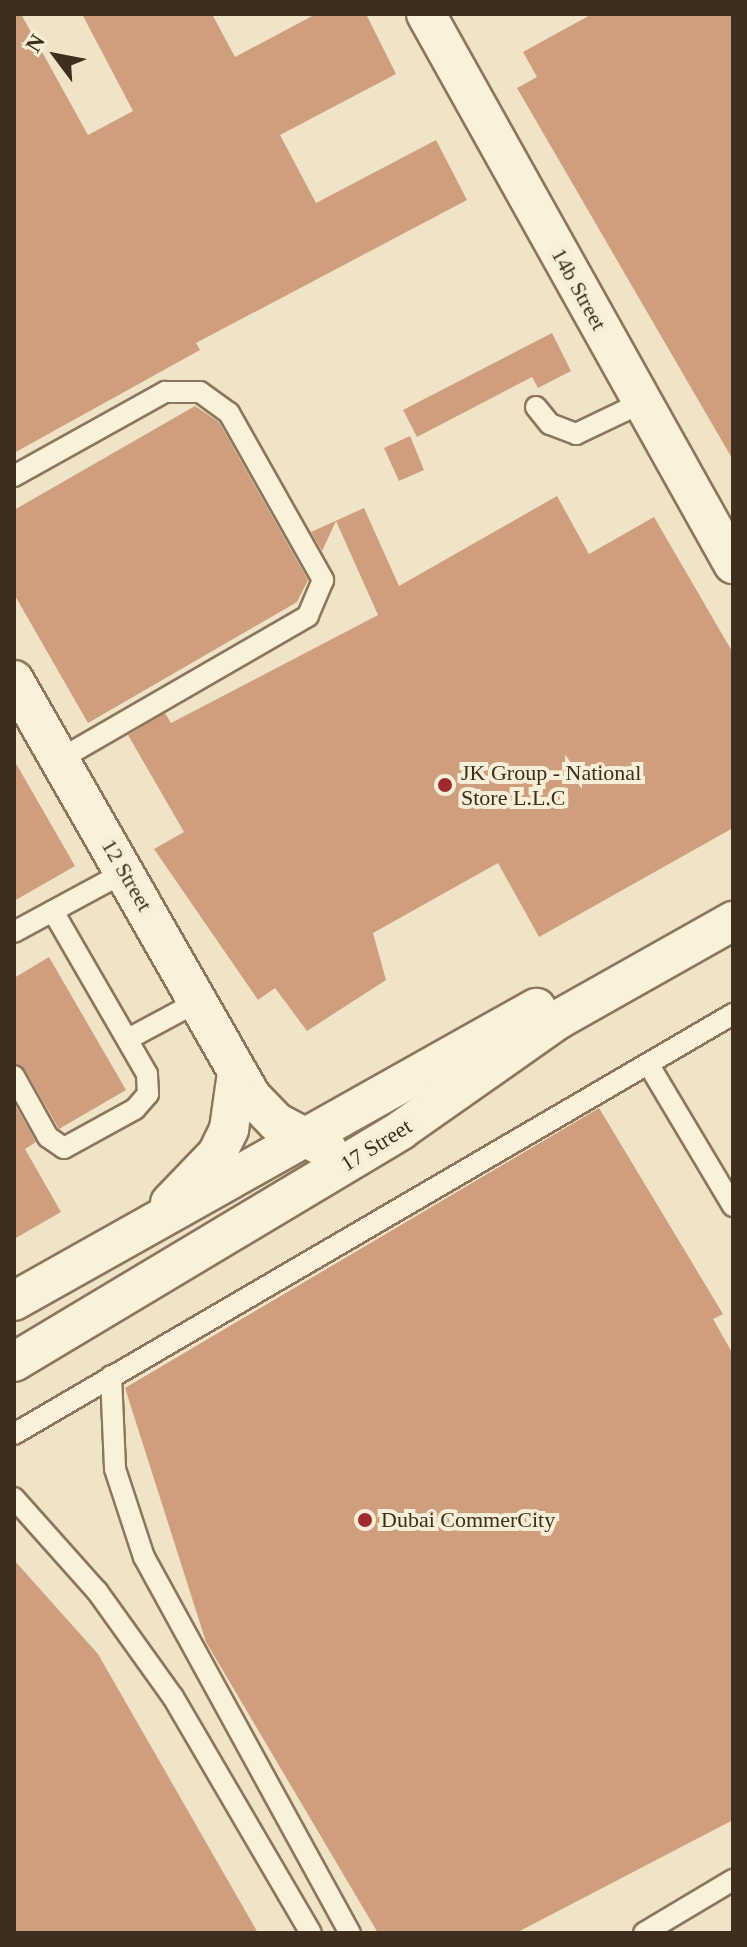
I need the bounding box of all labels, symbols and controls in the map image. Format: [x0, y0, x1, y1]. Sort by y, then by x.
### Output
north arrow [16, 16, 96, 96]
text: N [20, 30, 50, 56]
street label: 14b Street [546, 243, 612, 335]
place label: JK Group - National Store L.L.C [461, 759, 641, 810]
marker: JK Group - National Store L.L.C [436, 776, 454, 794]
street label: 12 Street [96, 834, 158, 916]
street label: 17 Street [336, 1113, 416, 1177]
place label: Dubai CommerCity [381, 1507, 555, 1533]
marker: Dubai CommerCity [356, 1511, 374, 1529]

